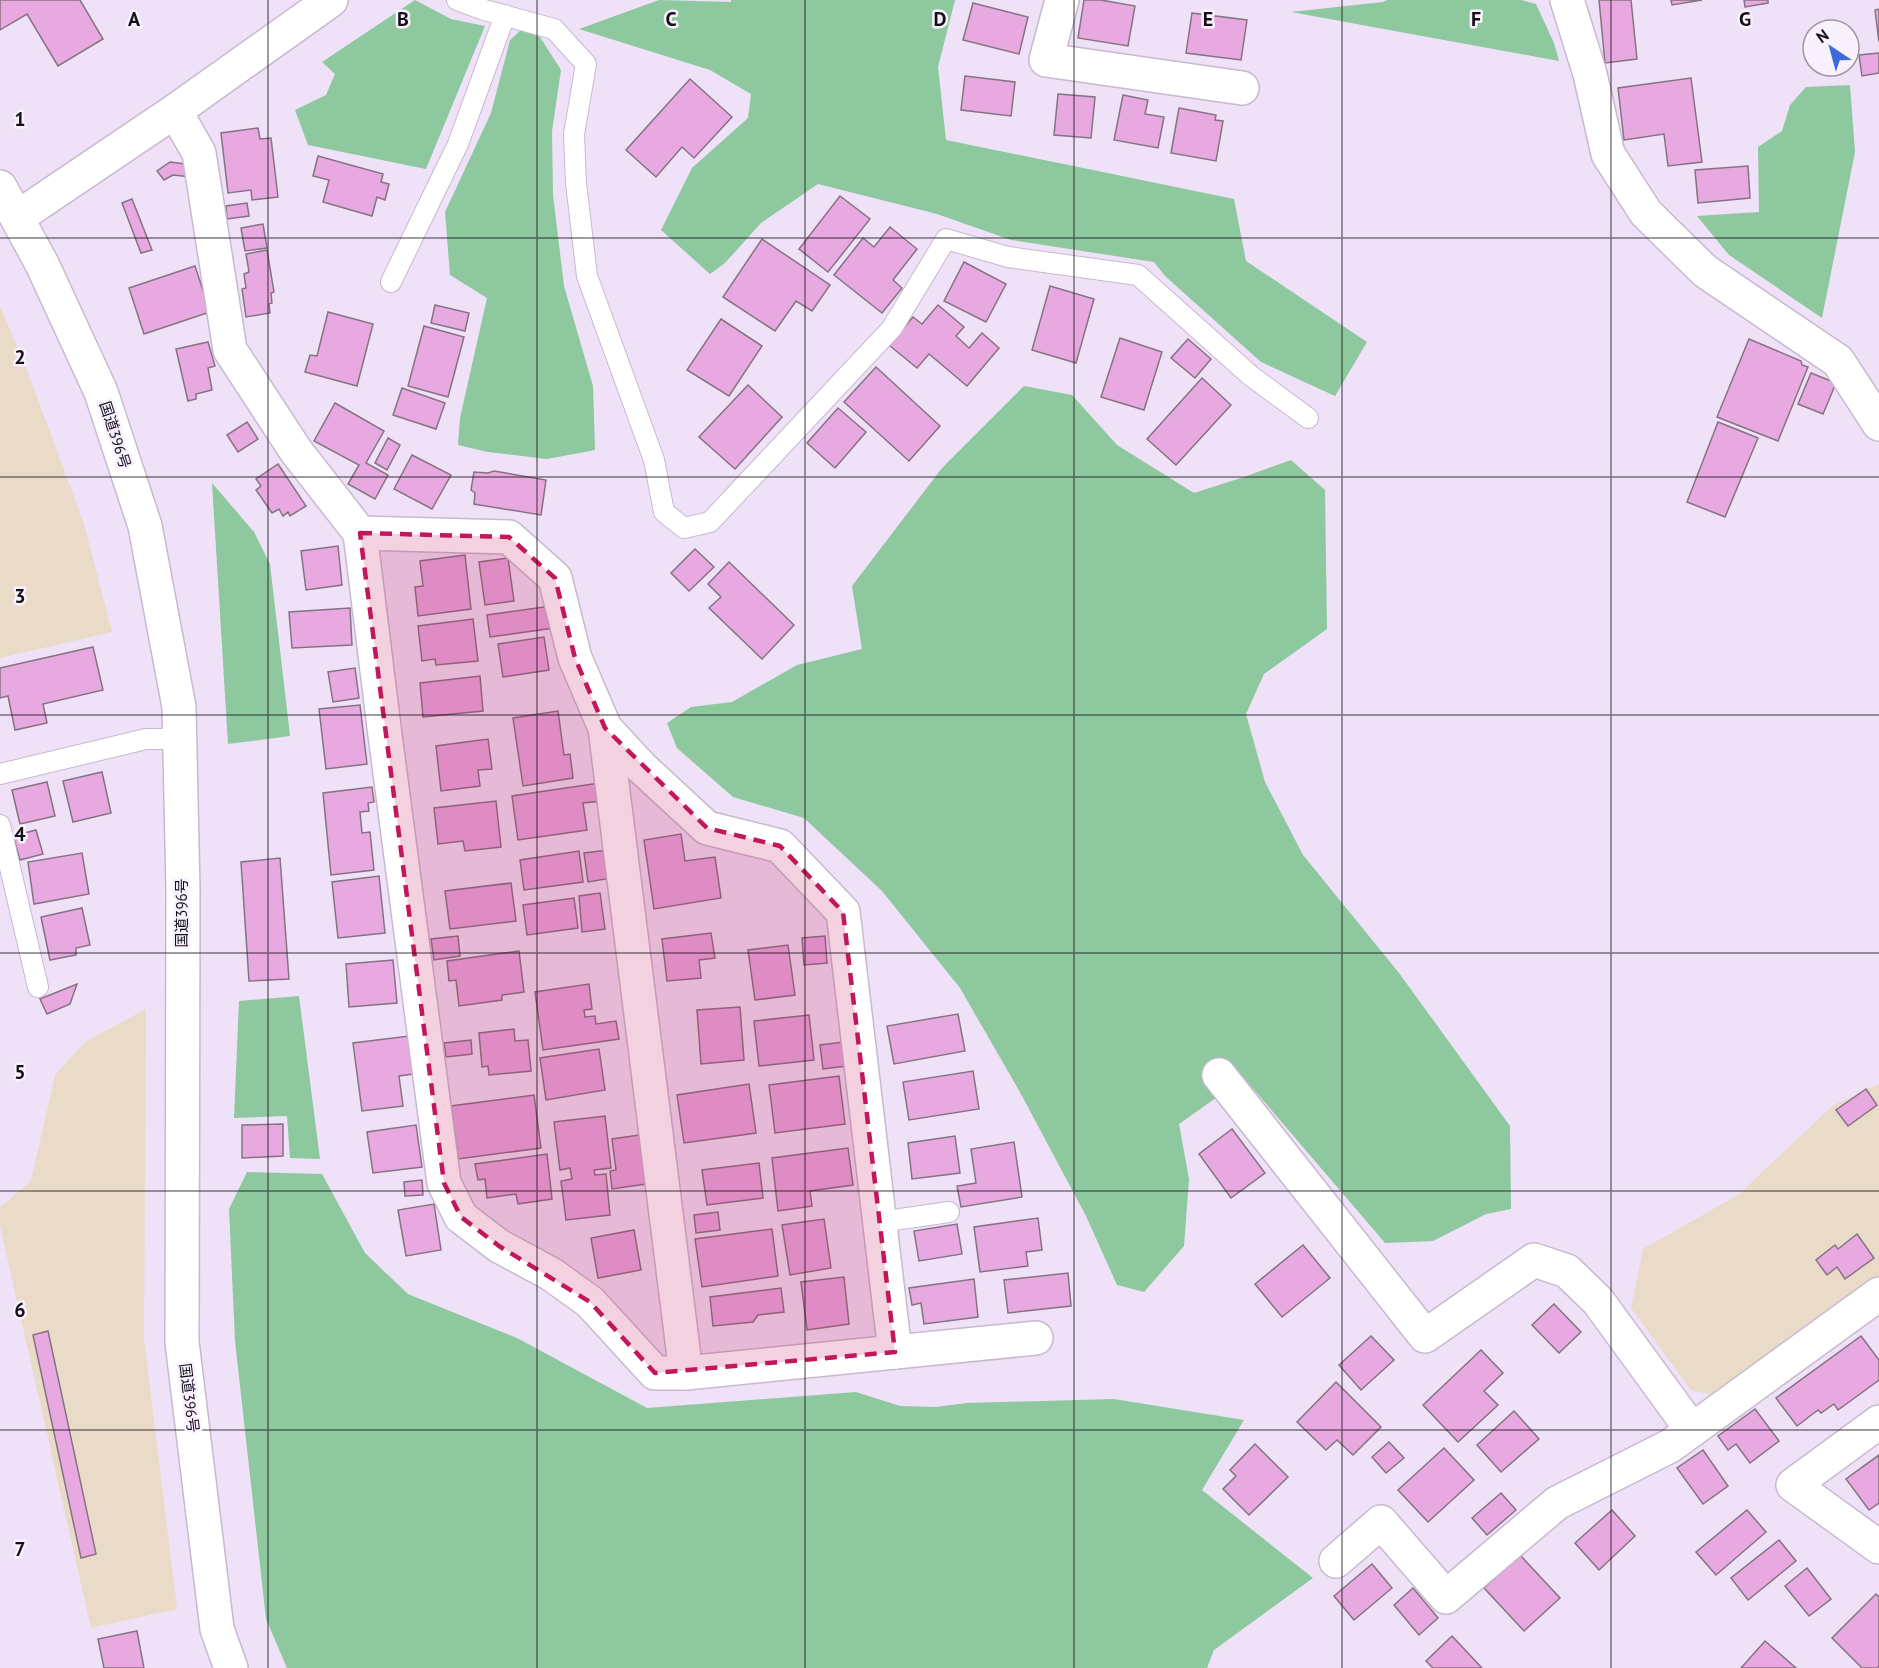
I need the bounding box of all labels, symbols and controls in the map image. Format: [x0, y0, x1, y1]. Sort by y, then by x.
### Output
text: A [128, 6, 141, 32]
text: B [397, 6, 409, 32]
text: C [665, 6, 677, 32]
text: D [934, 6, 947, 32]
text: E [1203, 6, 1213, 32]
text: F [1471, 6, 1481, 32]
text: G [1739, 6, 1751, 32]
north arrow [1801, 18, 1861, 78]
text: N [1812, 25, 1832, 47]
text: 1 [14, 106, 26, 132]
text: 2 [14, 344, 26, 370]
street label: 国道396号 [96, 399, 135, 471]
text: 3 [14, 583, 26, 609]
text: 4 [14, 821, 26, 847]
street label: 国道396号 [172, 878, 191, 948]
text: 5 [14, 1059, 26, 1085]
text: 6 [14, 1297, 26, 1323]
street label: 国道396号 [176, 1362, 203, 1434]
text: 7 [14, 1536, 26, 1562]

